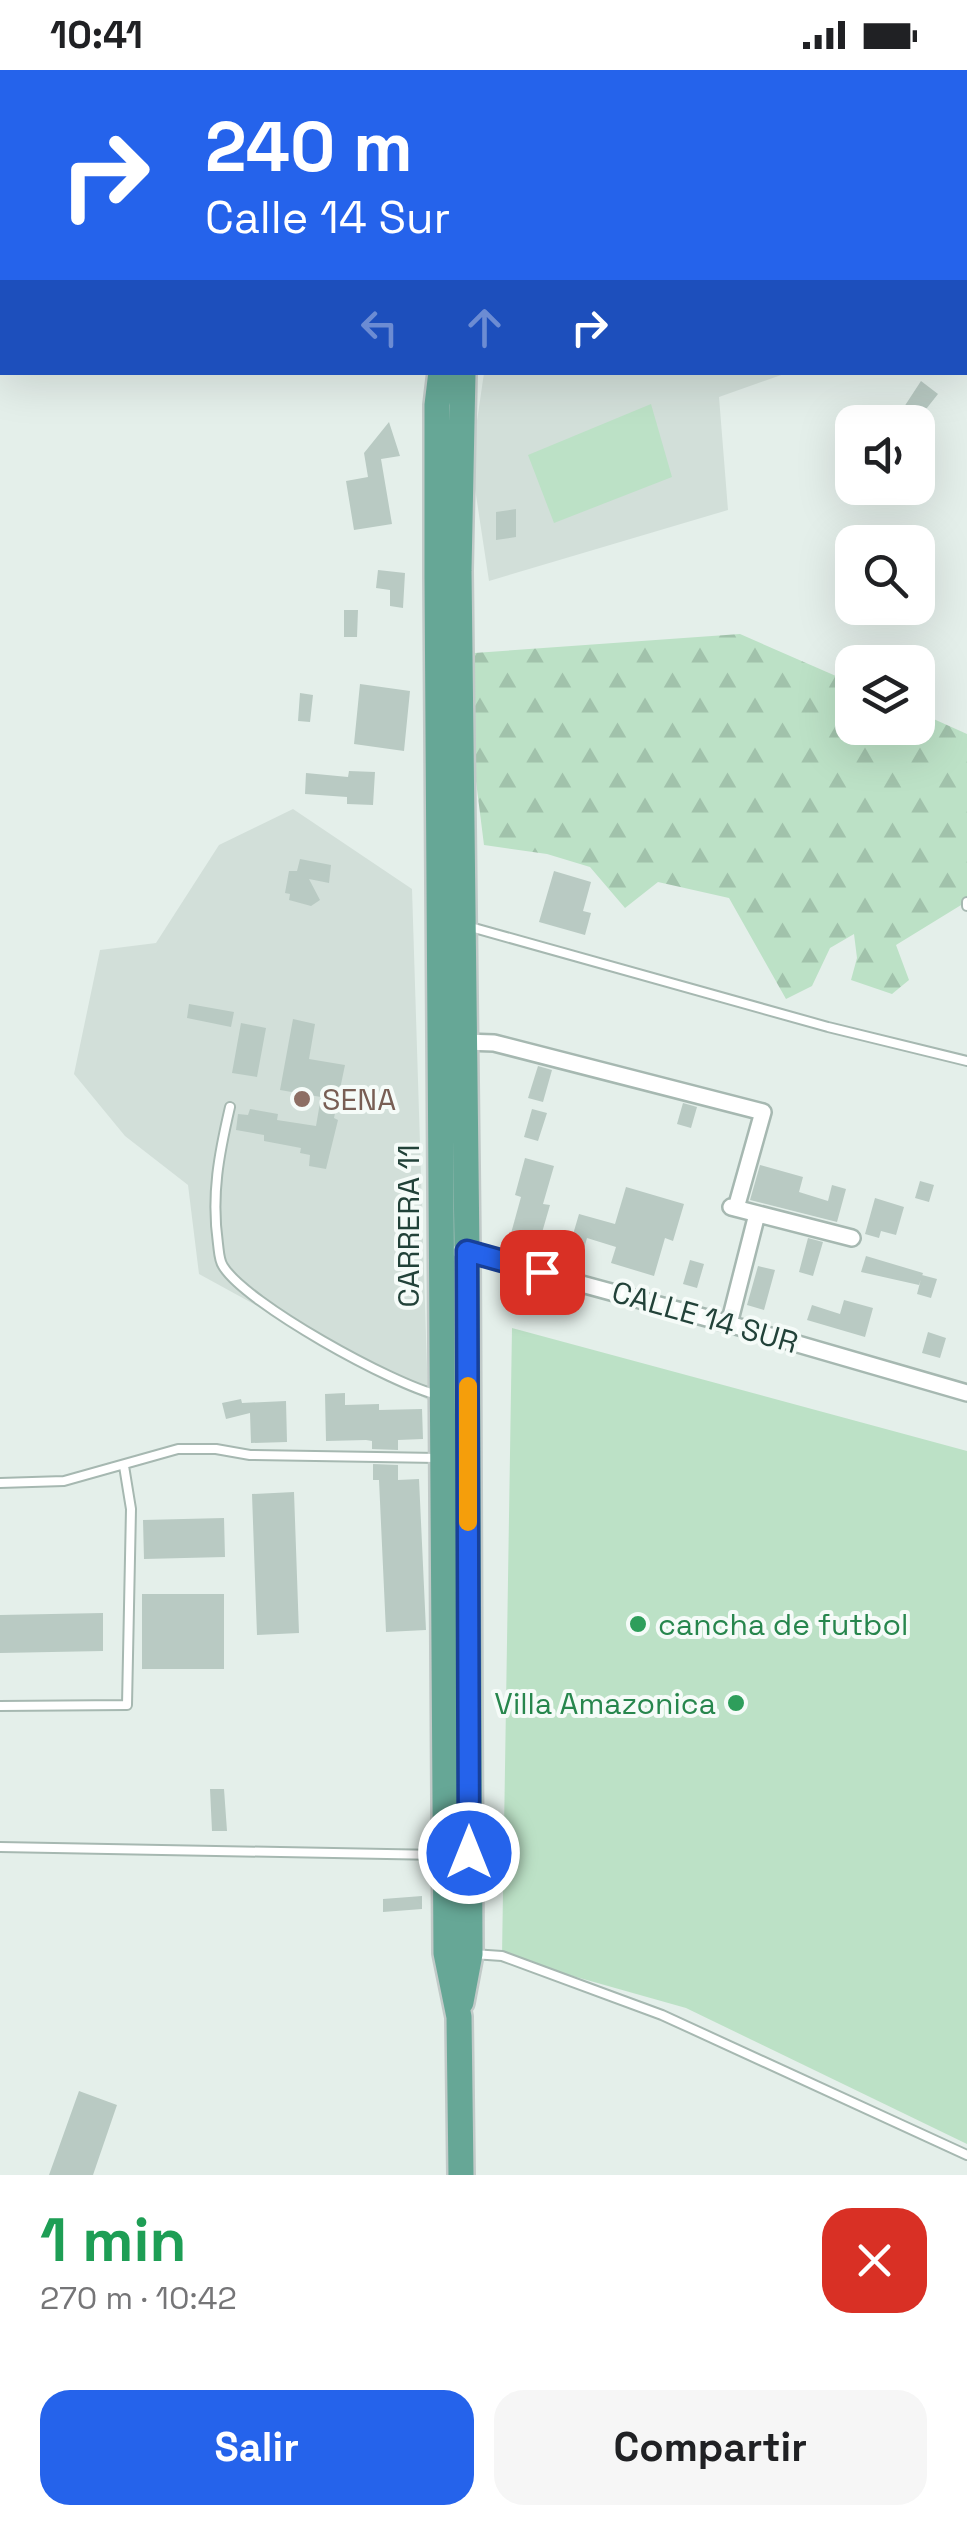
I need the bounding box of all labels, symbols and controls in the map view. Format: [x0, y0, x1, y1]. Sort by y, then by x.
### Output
text: 10:41 [50, 11, 143, 59]
text: 240 m [205, 102, 413, 191]
icon: right [40, 110, 170, 240]
text: Calle 14 Sur [205, 189, 451, 246]
icon: left [352, 300, 407, 355]
icon: ahead [457, 300, 512, 355]
icon: right [562, 300, 617, 355]
map controls [835, 405, 935, 745]
button: sound [835, 405, 935, 505]
button: search [835, 525, 935, 625]
button: layers [835, 645, 935, 745]
place label: SENA [322, 1080, 396, 1119]
marker: SENA [291, 1088, 313, 1110]
street label: CARRERA 11 [389, 1145, 428, 1307]
pin [500, 1230, 585, 1315]
icon: arrive [515, 1245, 570, 1300]
street label: CALLE 14 SUR [608, 1272, 802, 1362]
place label: cancha de futbol [658, 1605, 908, 1644]
marker: cancha de futbol [627, 1613, 649, 1635]
place label: Villa Amazonica [494, 1684, 716, 1723]
marker: Villa Amazonica [725, 1692, 747, 1714]
position arrow [417, 1801, 521, 1905]
text: 1 min [40, 2202, 187, 2279]
button: close [822, 2208, 927, 2313]
text: 270 m · 10:42 [40, 2278, 237, 2318]
button: Salir [40, 2390, 474, 2505]
button: Compartir [494, 2390, 927, 2505]

